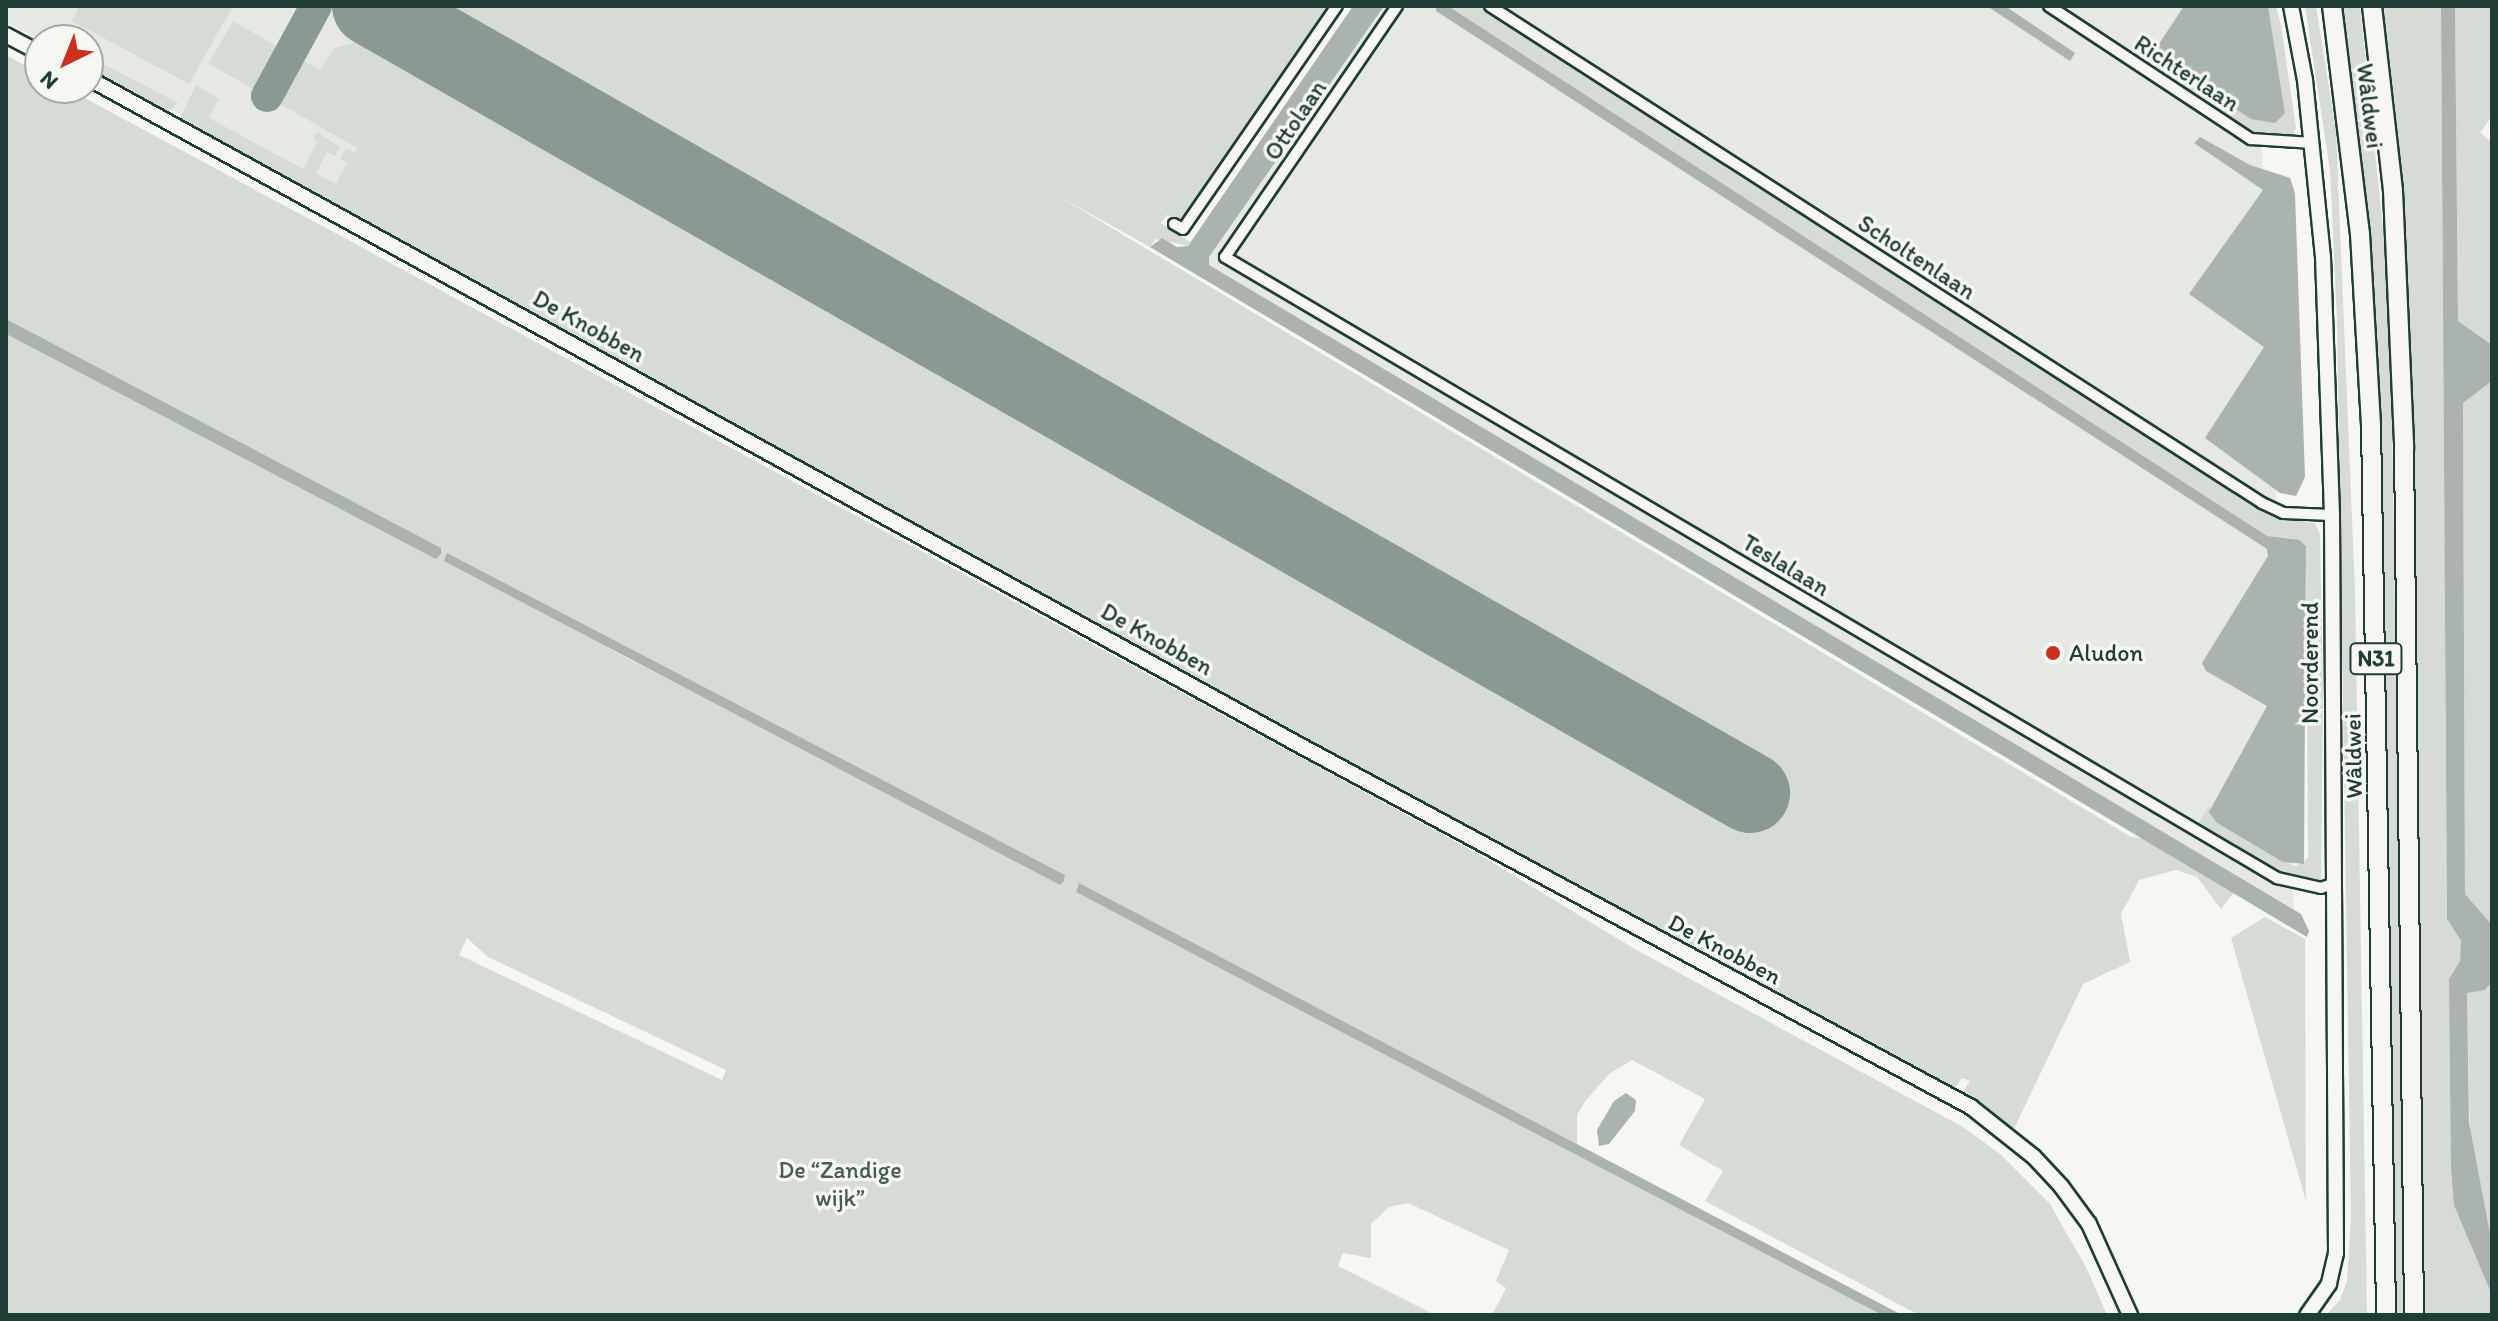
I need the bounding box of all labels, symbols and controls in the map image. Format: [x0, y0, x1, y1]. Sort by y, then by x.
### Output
north arrow [24, 24, 104, 104]
street label: Richterlaan [2129, 28, 2245, 118]
street label: Wâldwei [2350, 62, 2390, 150]
text: N [34, 66, 63, 95]
street label: Ottolaan [1258, 74, 1332, 166]
street label: Scholtenlaan [1853, 208, 1981, 306]
street label: De Knobben [528, 283, 650, 369]
street label: Teslalaan [1737, 528, 1835, 602]
street label: De Knobben [1096, 596, 1218, 682]
street label: Noorderend [2296, 602, 2324, 724]
place label: Aludon [2069, 639, 2143, 667]
road number: N31 [2348, 641, 2404, 677]
marker: Aludon [2044, 644, 2062, 662]
street label: Wâldwei [2338, 713, 2368, 799]
street label: De Knobben [1664, 907, 1786, 991]
park label: De “Zandige wijk” [778, 1156, 902, 1212]

